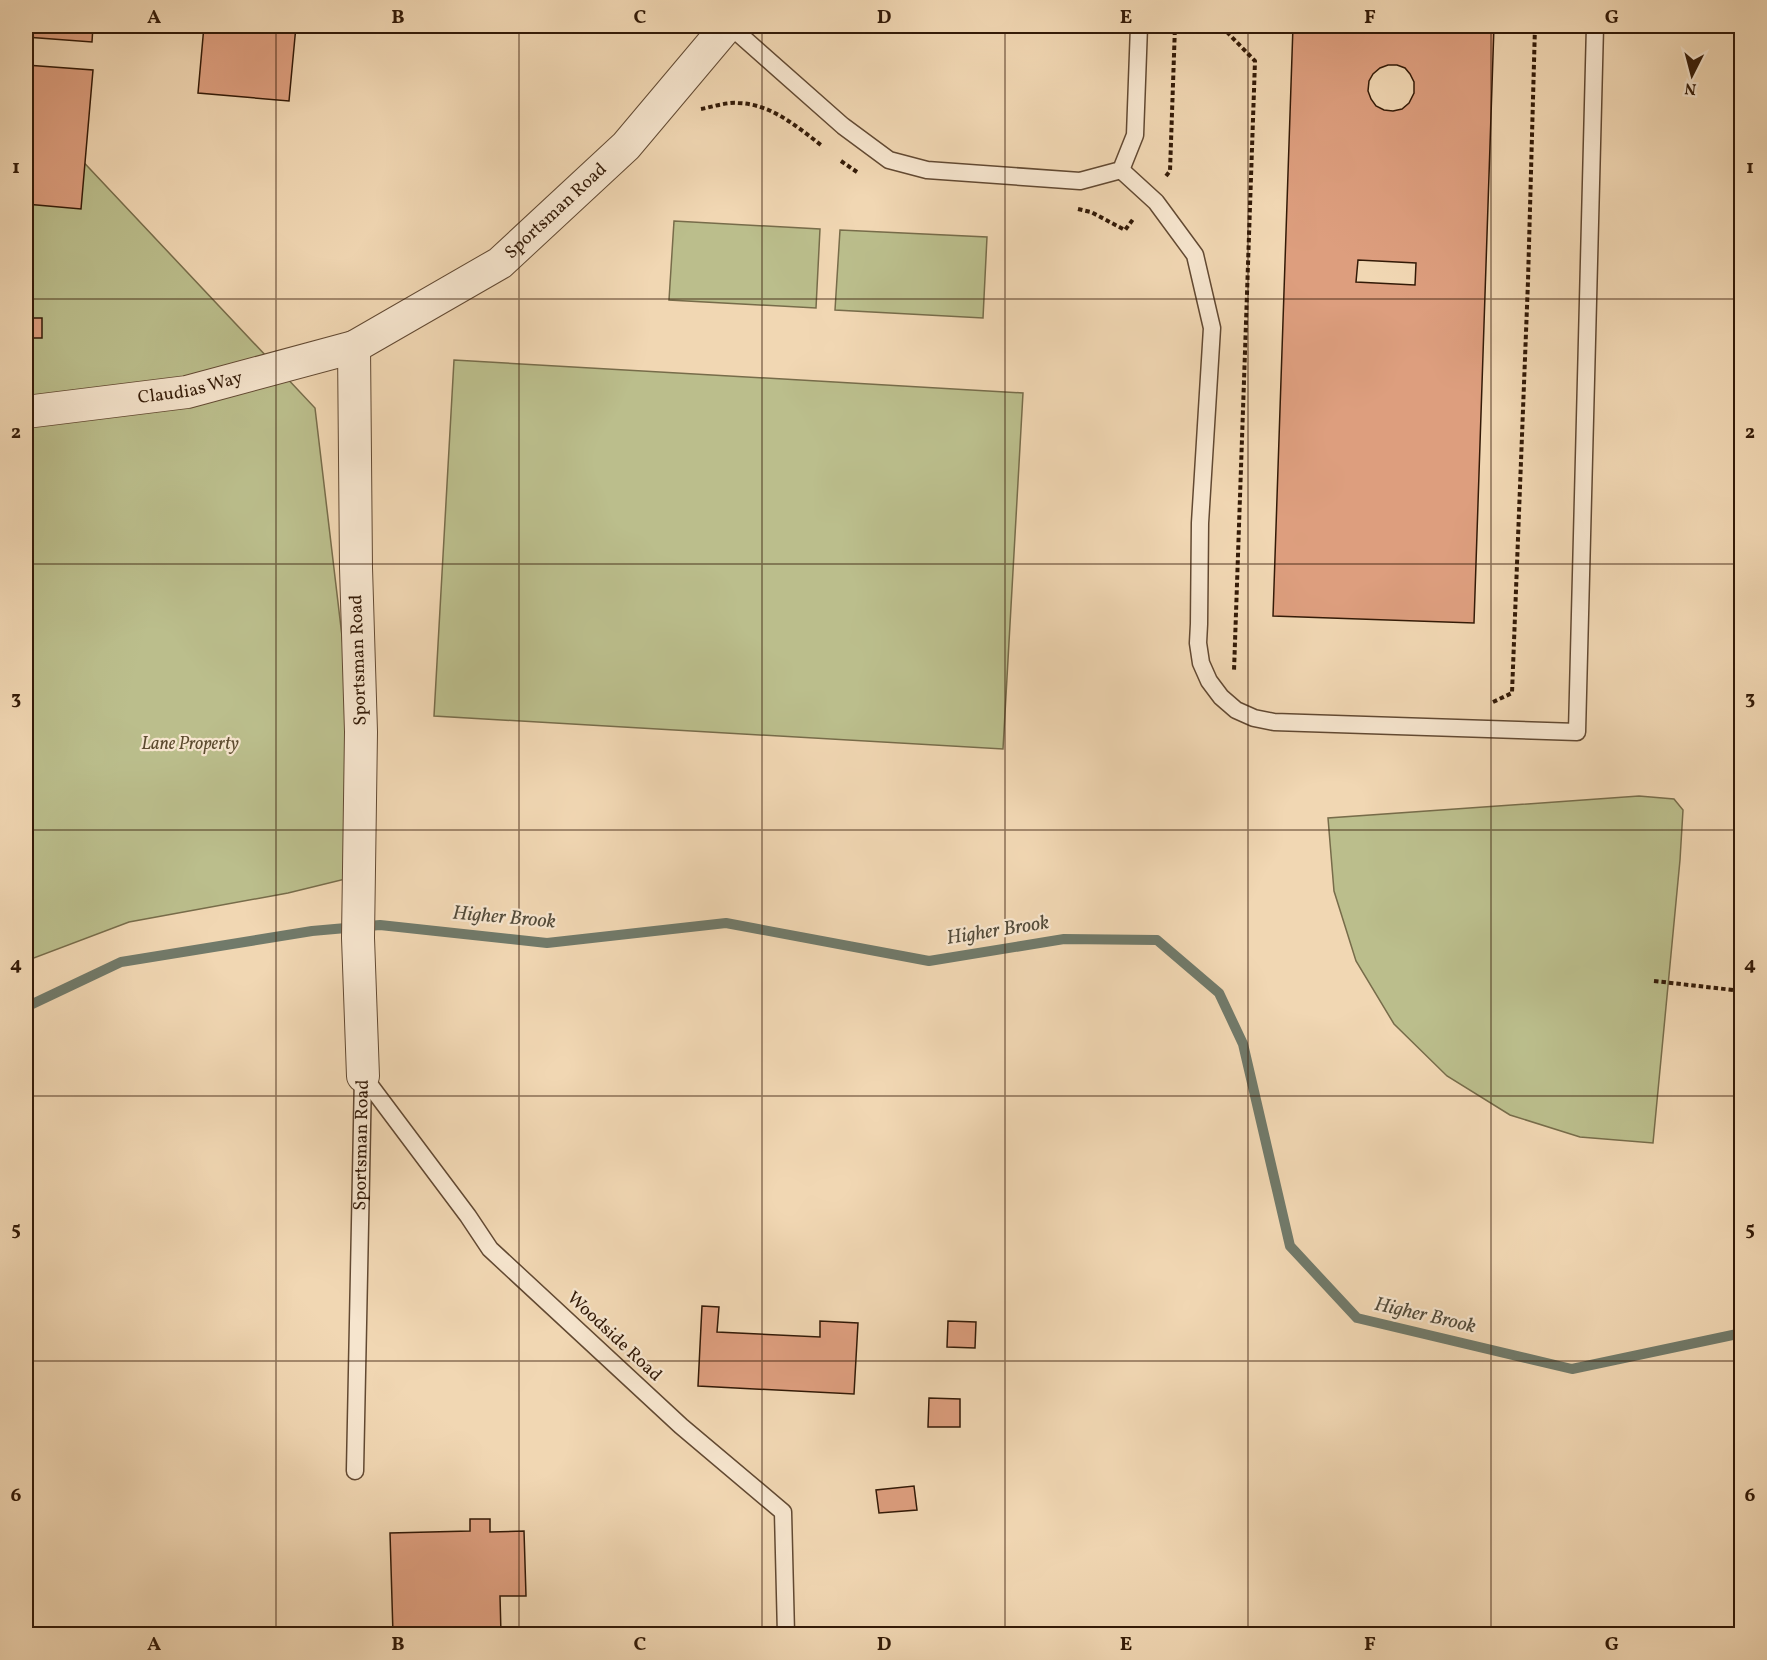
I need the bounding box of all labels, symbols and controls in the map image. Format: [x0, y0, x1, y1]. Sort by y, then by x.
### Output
text: A [147, 4, 161, 32]
text: B [391, 4, 405, 32]
text: C [634, 4, 647, 32]
text: D [877, 4, 891, 32]
text: E [1120, 4, 1132, 32]
text: F [1364, 4, 1376, 32]
text: G [1605, 4, 1619, 32]
north arrow [1662, 45, 1722, 105]
text: N [1683, 76, 1698, 99]
text: 1 [12, 154, 20, 182]
text: 1 [1746, 154, 1754, 182]
street label: Sportsman Road [499, 157, 613, 265]
street label: Claudias Way [136, 365, 246, 411]
text: 2 [11, 419, 21, 447]
text: 2 [1745, 419, 1755, 447]
street label: Sportsman Road [344, 594, 374, 726]
text: 3 [11, 685, 21, 713]
text: 3 [1745, 685, 1755, 713]
park label: Lane Property [141, 732, 239, 757]
water label: Higher Brook [451, 900, 557, 936]
water label: Higher Brook [945, 909, 1051, 953]
text: 4 [10, 951, 22, 979]
text: 4 [1744, 951, 1756, 979]
street label: Sportsman Road [348, 1079, 375, 1211]
text: 5 [11, 1216, 21, 1244]
text: 5 [1745, 1216, 1755, 1244]
street label: Woodside Road [561, 1286, 667, 1388]
water label: Higher Brook [1371, 1291, 1479, 1341]
text: 6 [11, 1482, 22, 1510]
text: 6 [1745, 1482, 1756, 1510]
text: A [147, 1631, 161, 1659]
text: B [391, 1631, 405, 1659]
text: C [634, 1631, 647, 1659]
text: D [877, 1631, 891, 1659]
text: E [1120, 1631, 1132, 1659]
text: F [1364, 1631, 1376, 1659]
text: G [1605, 1631, 1619, 1659]

